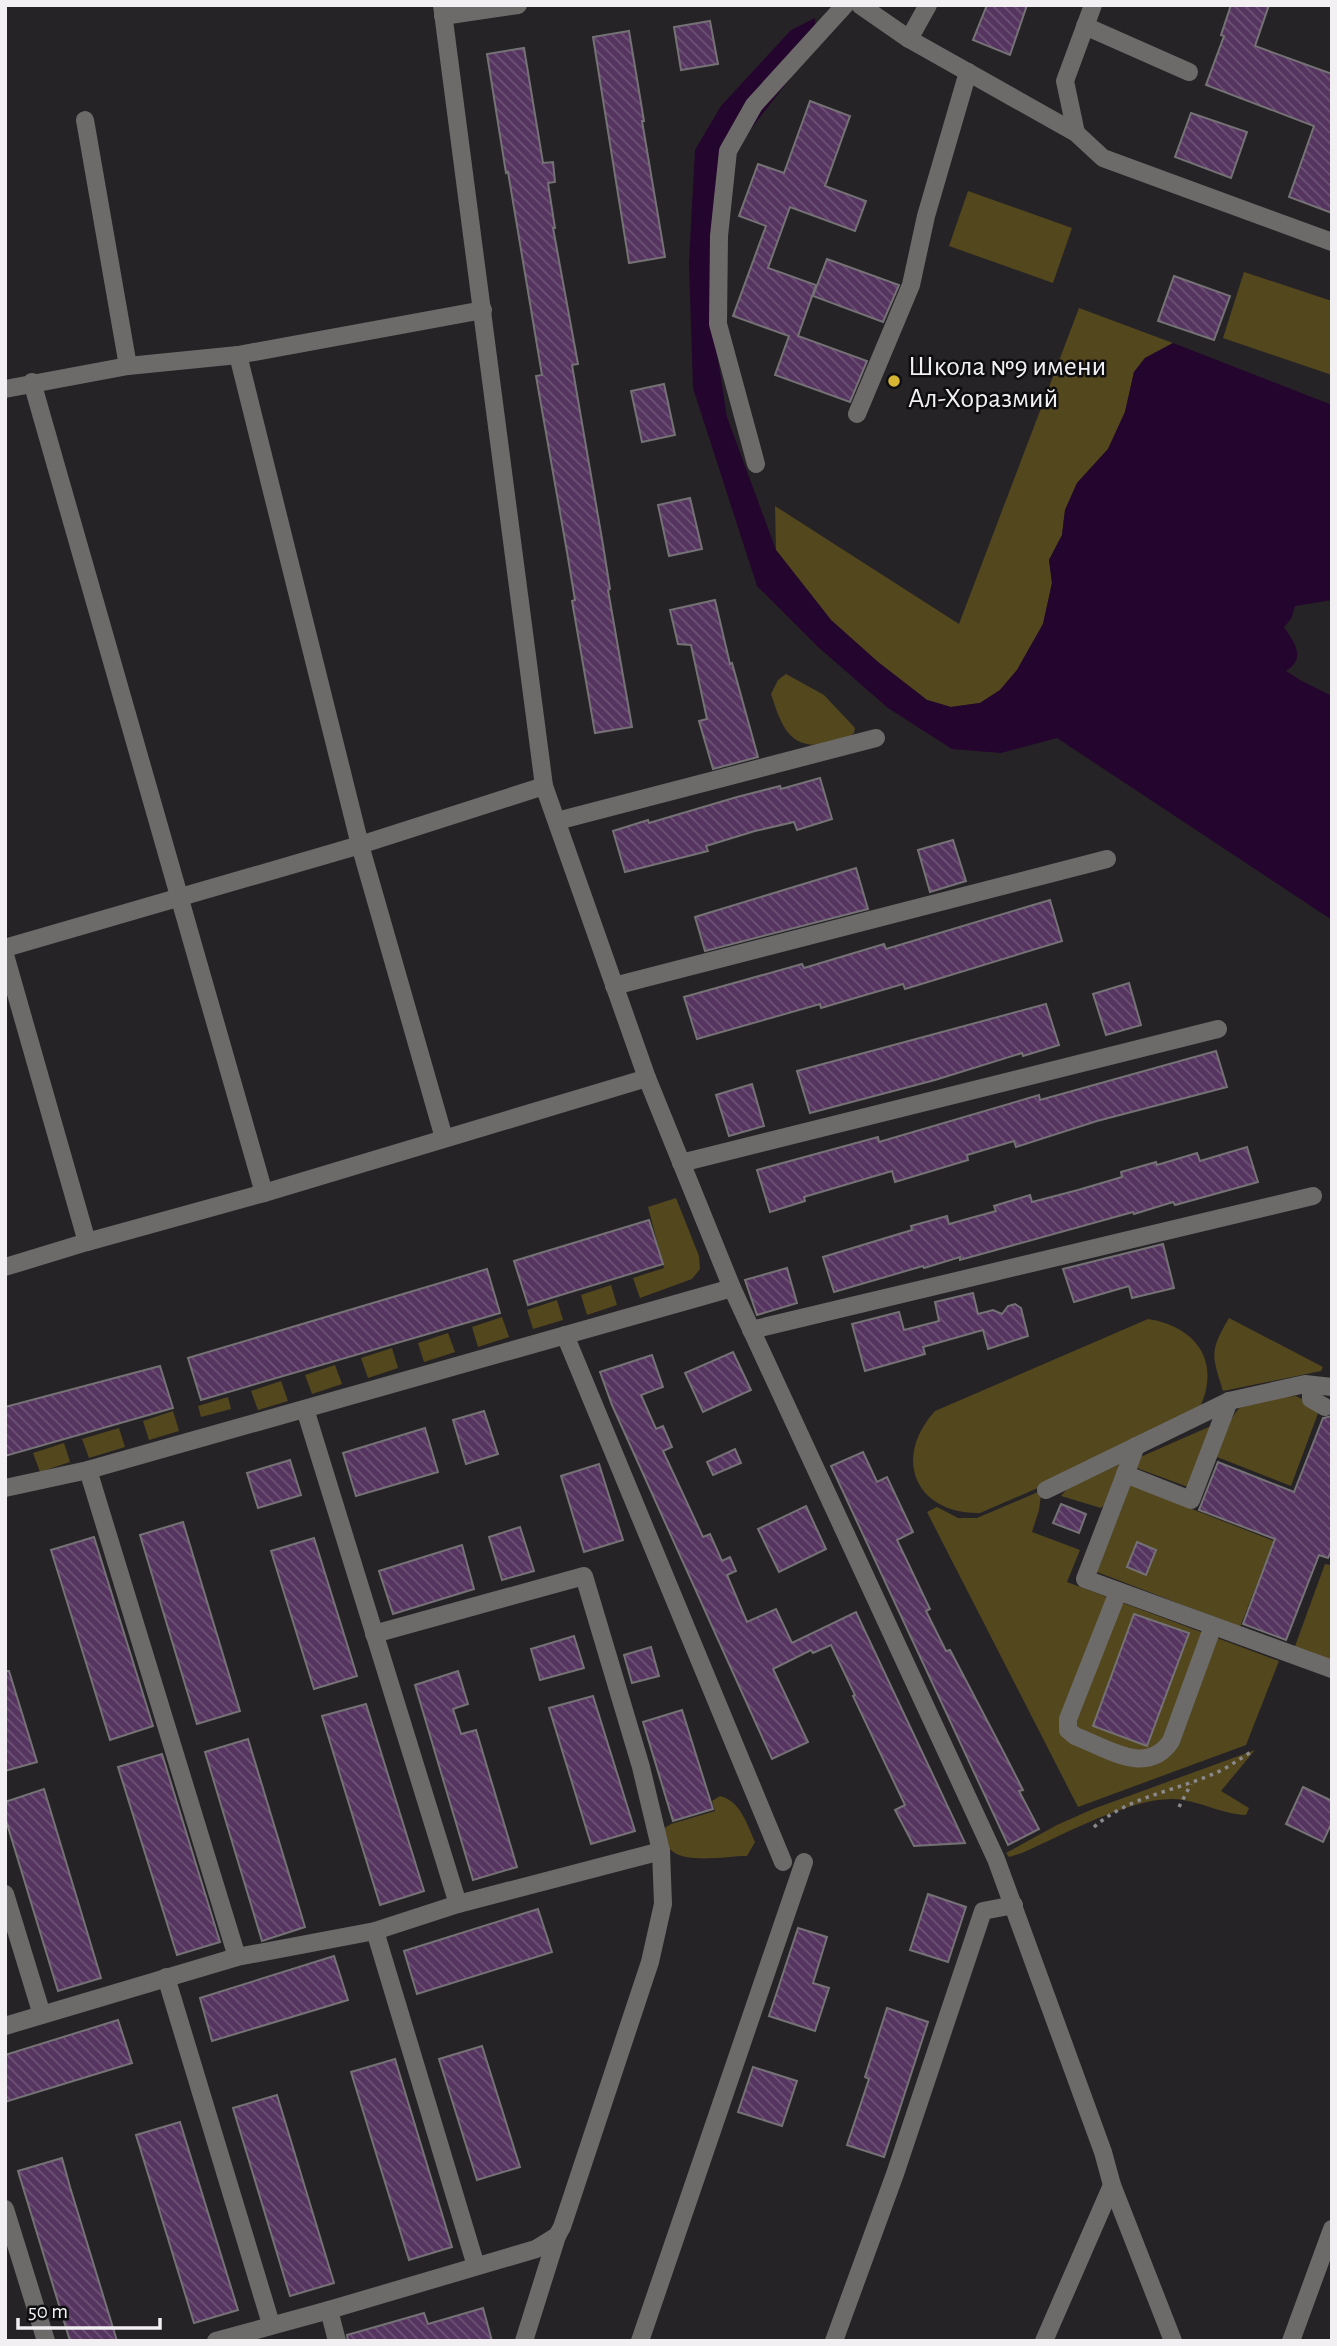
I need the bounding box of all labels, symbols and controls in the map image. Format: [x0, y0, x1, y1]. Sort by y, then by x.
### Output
place label: Школа №9 имени Ал-Хоразмий [908, 353, 1106, 413]
marker: Школа №9 имени Ал-Хоразмий [886, 373, 902, 389]
scale bar [18, 2286, 159, 2330]
text: 50 m [28, 2301, 68, 2322]

